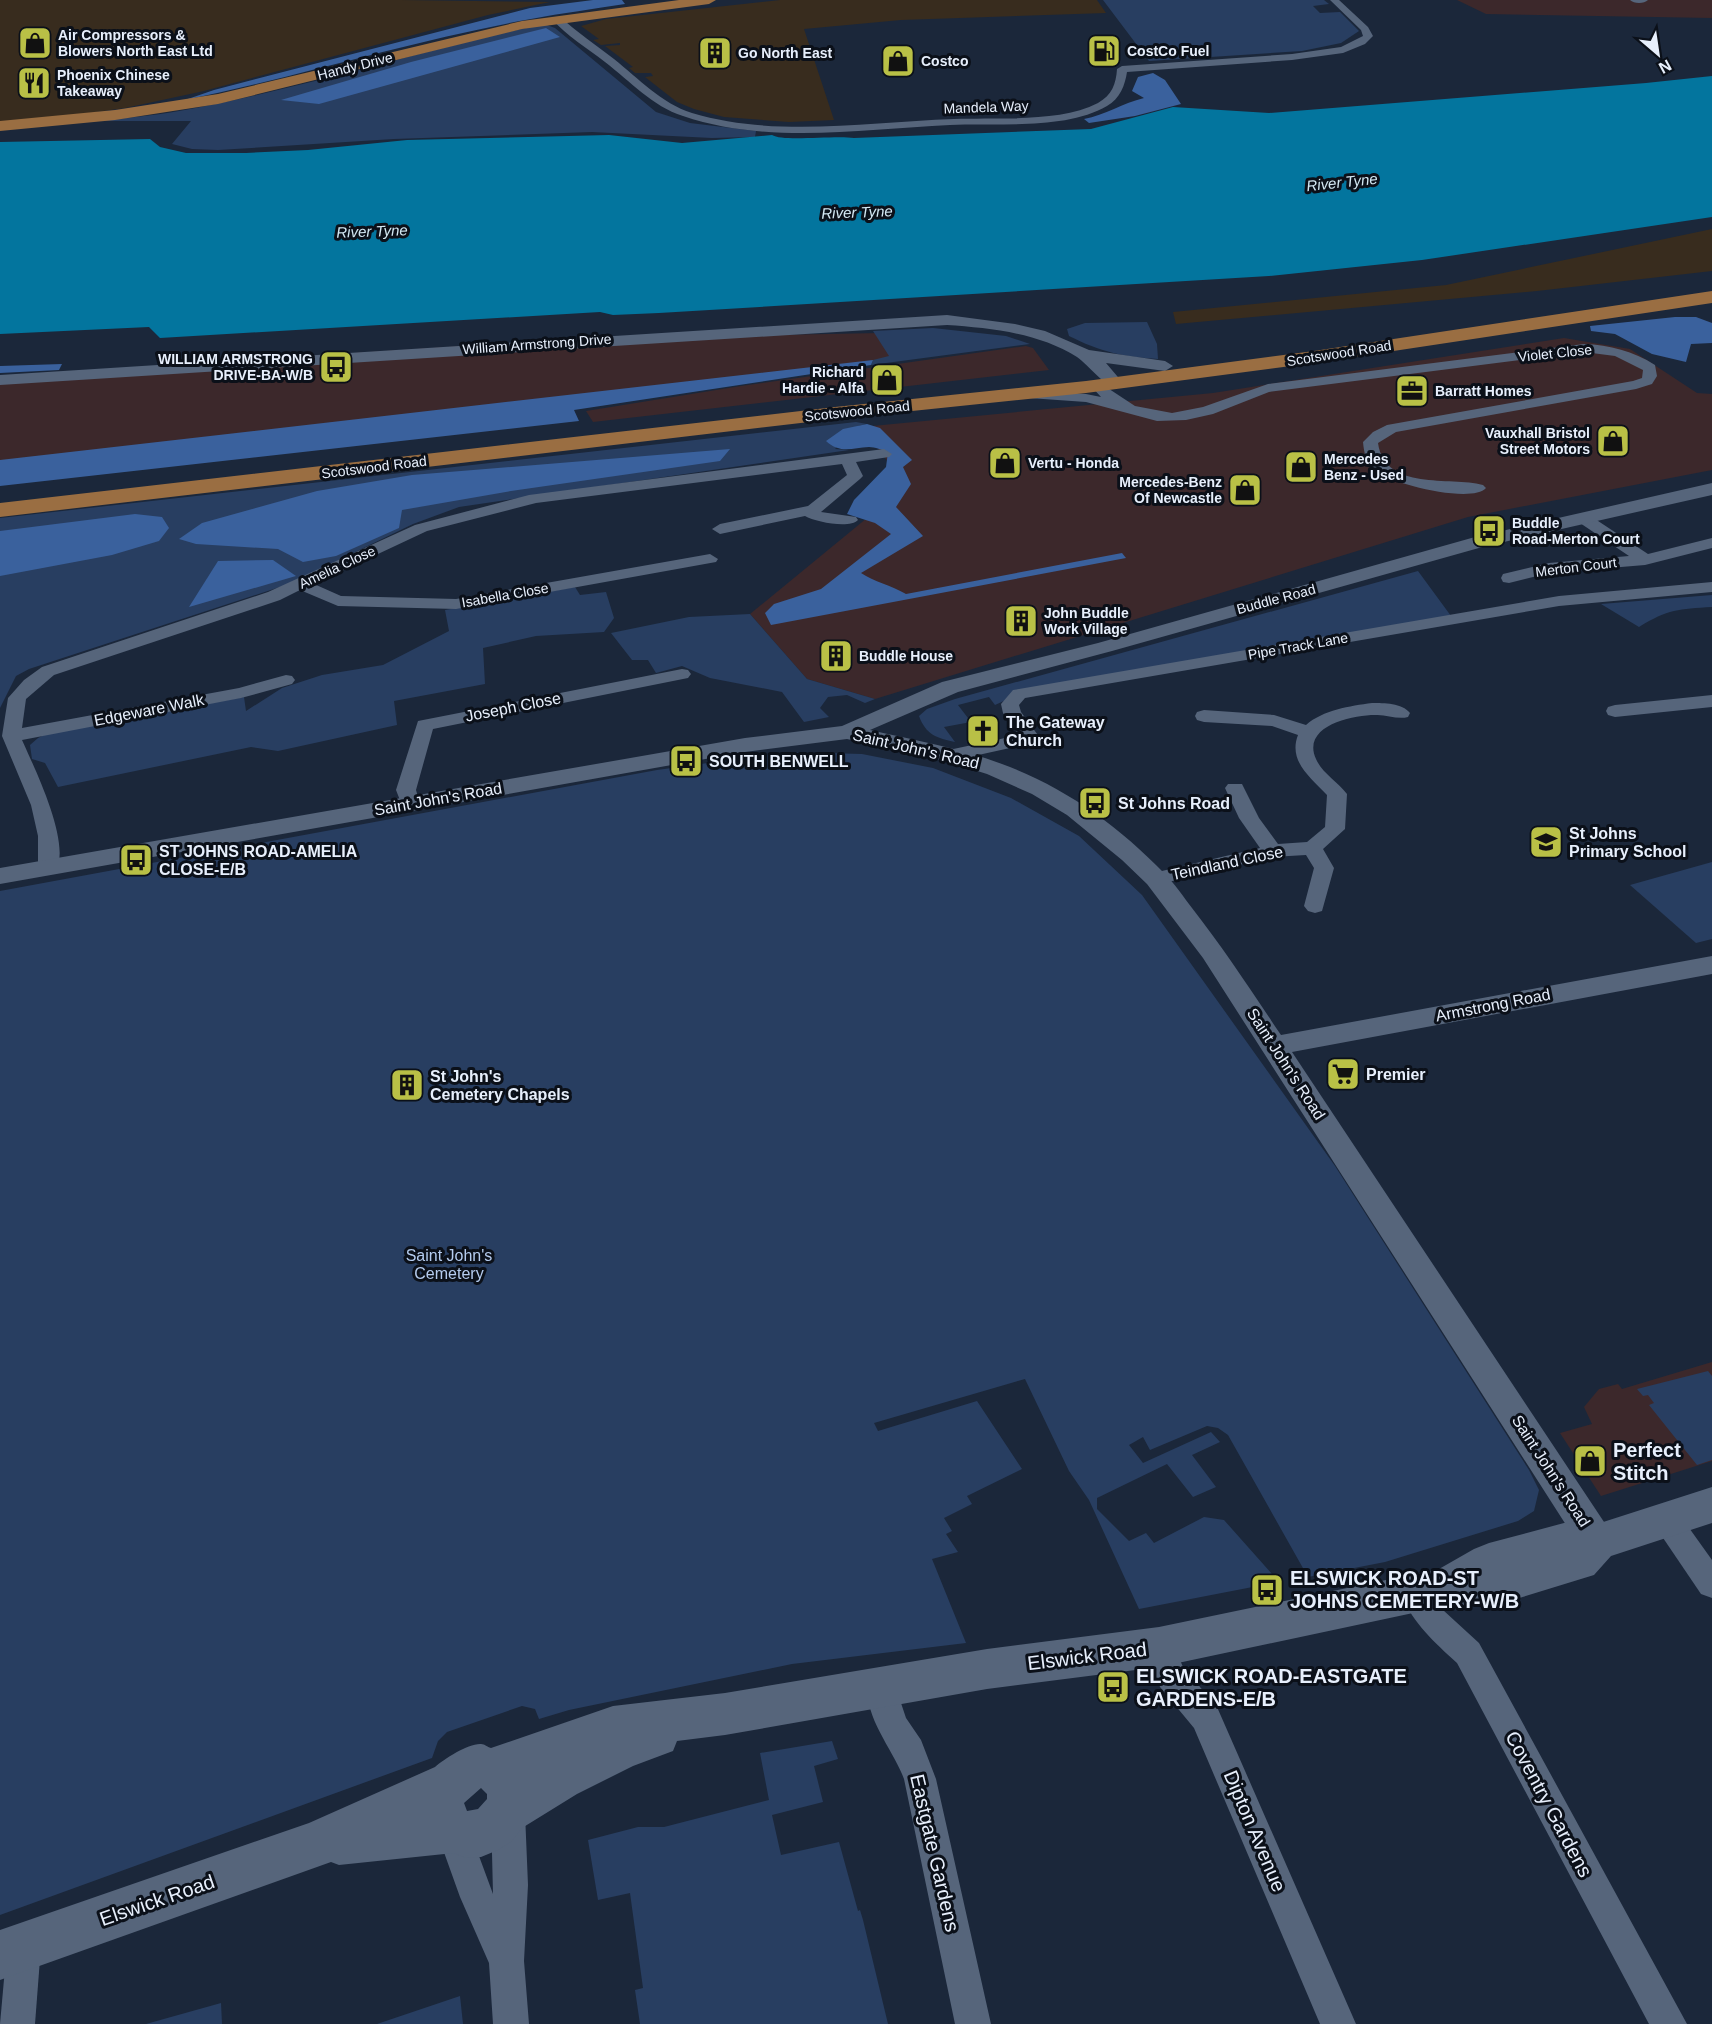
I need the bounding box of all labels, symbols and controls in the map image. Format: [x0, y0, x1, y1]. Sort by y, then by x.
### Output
north arrow [1628, 24, 1688, 84]
shop icon: Air Compressors & Blowers North East Ltd [17, 25, 53, 61]
place label: Air Compressors & Blowers North East Ltd [58, 27, 213, 59]
fuel station icon: CostCo Fuel [1086, 33, 1122, 69]
building icon: Go North East [697, 35, 733, 71]
shop icon: Costco [880, 43, 916, 79]
place label: CostCo Fuel [1127, 43, 1209, 59]
place label: Go North East [738, 45, 832, 61]
street label: Handy Drive [316, 49, 395, 83]
place label: Costco [921, 53, 968, 69]
text: N [1656, 56, 1674, 77]
restaurant icon: Phoenix Chinese Takeaway [16, 65, 52, 101]
place label: Phoenix Chinese Takeaway [57, 67, 170, 99]
street label: Mandela Way [943, 98, 1029, 116]
water label: River Tyne [1306, 170, 1378, 194]
water label: River Tyne [821, 202, 893, 222]
water label: River Tyne [336, 221, 408, 241]
street label: William Armstrong Drive [462, 331, 612, 357]
street label: Scotswood Road [1285, 337, 1393, 369]
street label: Violet Close [1517, 341, 1593, 365]
bus stop icon: WILLIAM ARMSTRONG DRIVE-BA-W/B [318, 349, 354, 385]
place label: WILLIAM ARMSTRONG DRIVE-BA-W/B [158, 351, 313, 383]
shop icon: Richard Hardie - Alfa [869, 362, 905, 398]
place label: Richard Hardie - Alfa [782, 364, 864, 396]
office icon: Barratt Homes [1394, 373, 1430, 409]
place label: Barratt Homes [1435, 383, 1532, 399]
street label: Scotswood Road [804, 398, 910, 424]
shop icon: Vauxhall Bristol Street Motors [1595, 423, 1631, 459]
place label: Vauxhall Bristol Street Motors [1485, 425, 1590, 457]
shop icon: Vertu - Honda [987, 445, 1023, 481]
shop icon: Mercedes Benz - Used [1283, 449, 1319, 485]
place label: Mercedes Benz - Used [1324, 451, 1404, 483]
street label: Scotswood Road [320, 453, 428, 481]
place label: Vertu - Honda [1028, 455, 1119, 471]
shop icon: Mercedes-Benz Of Newcastle [1227, 472, 1263, 508]
place label: Mercedes-Benz Of Newcastle [1119, 474, 1222, 506]
bus stop icon: Buddle Road-Merton Court [1471, 513, 1507, 549]
place label: Buddle Road-Merton Court [1512, 515, 1640, 547]
street label: Amelia Close [296, 542, 378, 592]
street label: Merton Court [1534, 554, 1618, 580]
street label: Isabella Close [460, 579, 550, 611]
street label: Buddle Road [1235, 581, 1317, 617]
building icon: John Buddle Work Village [1003, 603, 1039, 639]
place label: John Buddle Work Village [1044, 605, 1129, 637]
street label: Pipe Track Lane [1247, 629, 1349, 663]
building icon: Buddle House [818, 638, 854, 674]
place label: Buddle House [859, 648, 953, 664]
street label: Joseph Close [464, 689, 562, 725]
street label: Edgeware Walk [93, 691, 206, 729]
church icon: The Gateway Church [965, 713, 1001, 749]
place label: The Gateway Church [1006, 714, 1105, 749]
street label: Saint John's Road [851, 726, 981, 772]
bus stop icon: SOUTH BENWELL [668, 743, 704, 779]
place label: SOUTH BENWELL [709, 753, 849, 770]
street label: Saint John's Road [373, 779, 503, 819]
bus stop icon: St Johns Road [1077, 785, 1113, 821]
place label: St Johns Road [1118, 795, 1230, 812]
school or university icon: St Johns Primary School [1528, 824, 1564, 860]
place label: St Johns Primary School [1569, 825, 1686, 860]
bus stop icon: ST JOHNS ROAD-AMELIA CLOSE-E/B [118, 842, 154, 878]
place label: ST JOHNS ROAD-AMELIA CLOSE-E/B [159, 843, 358, 878]
street label: Teindland Close [1170, 843, 1285, 883]
street label: Armstrong Road [1434, 986, 1552, 1024]
street label: Saint John's Road [1244, 1005, 1328, 1123]
supermarket icon: Premier [1325, 1056, 1361, 1092]
place label: Premier [1366, 1066, 1426, 1083]
building icon: St John's Cemetery Chapels [389, 1067, 425, 1103]
place label: St John's Cemetery Chapels [430, 1068, 570, 1103]
park label: Saint John's Cemetery [406, 1247, 492, 1282]
street label: Saint John's Road [1509, 1412, 1593, 1530]
place label: Perfect Stitch [1613, 1439, 1681, 1484]
shop icon: Perfect Stitch [1572, 1443, 1608, 1479]
place label: ELSWICK ROAD-ST JOHNS CEMETERY-W/B [1290, 1567, 1519, 1612]
bus stop icon: ELSWICK ROAD-ST JOHNS CEMETERY-W/B [1249, 1572, 1285, 1608]
street label: Elswick Road [1026, 1638, 1148, 1674]
place label: ELSWICK ROAD-EASTGATE GARDENS-E/B [1136, 1665, 1407, 1710]
bus stop icon: ELSWICK ROAD-EASTGATE GARDENS-E/B [1095, 1669, 1131, 1705]
street label: Coventry Gardens [1501, 1727, 1597, 1881]
street label: Dipton Avenue [1220, 1767, 1290, 1895]
street label: Eastgate Gardens [906, 1772, 964, 1934]
street label: Elswick Road [97, 1870, 217, 1930]

